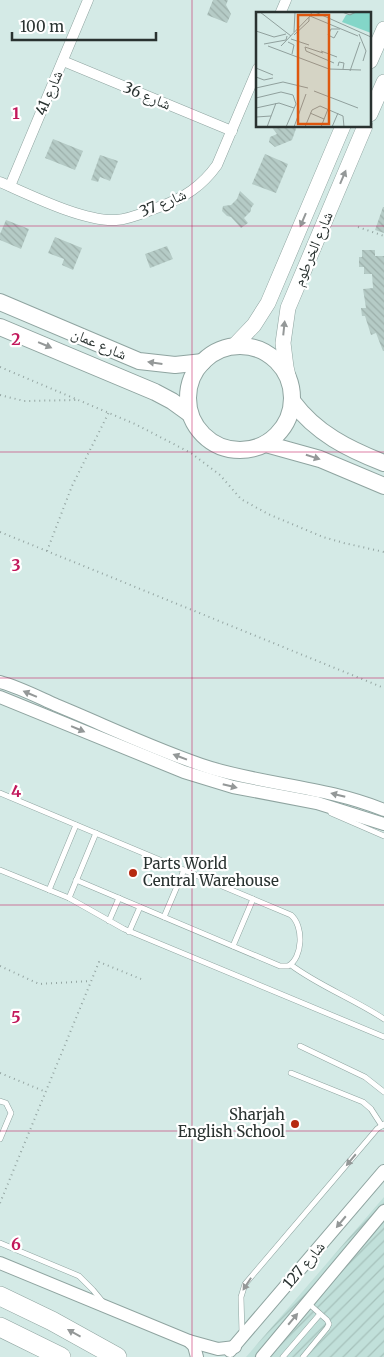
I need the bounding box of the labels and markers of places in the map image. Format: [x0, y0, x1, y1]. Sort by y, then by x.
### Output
place label: Parts World Central Warehouse [143, 854, 279, 890]
marker: Parts World Central Warehouse [127, 867, 139, 879]
place label: Sharjah English School [178, 1105, 285, 1141]
marker: Sharjah English School [289, 1118, 301, 1130]

